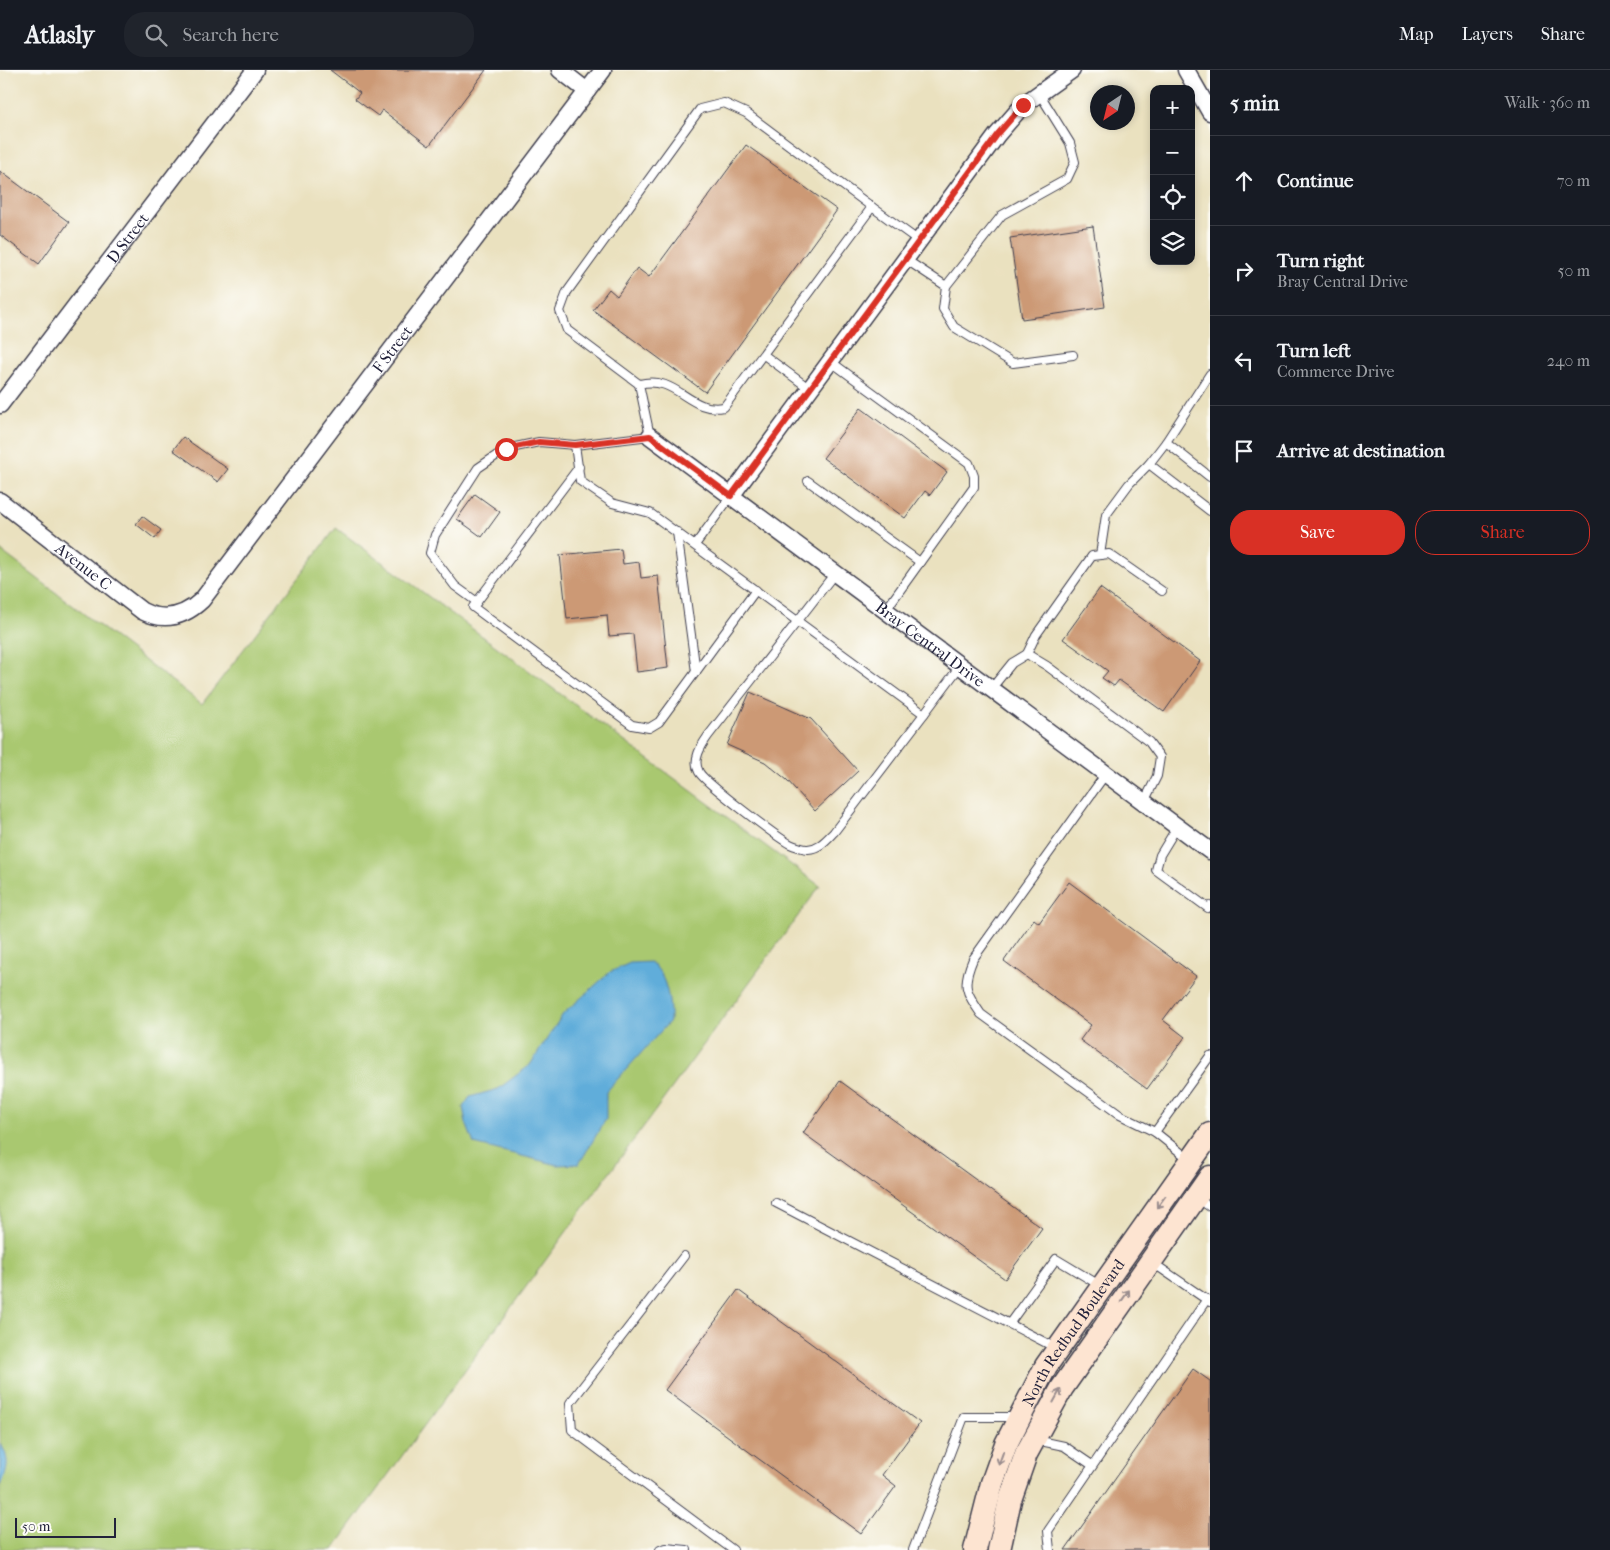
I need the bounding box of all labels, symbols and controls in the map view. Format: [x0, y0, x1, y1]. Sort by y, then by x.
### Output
search box [124, 12, 474, 57]
text: Atlasly [25, 21, 94, 49]
icon: search [142, 21, 170, 49]
text: Search here [182, 24, 279, 46]
text: Map [1399, 24, 1433, 45]
text: Layers [1461, 24, 1513, 45]
text: Share [1541, 24, 1585, 45]
north arrow [1090, 85, 1135, 130]
map controls [1150, 85, 1195, 265]
button: + [1150, 85, 1195, 130]
text: 5 min [1230, 91, 1279, 115]
text: Walk · 360 m [1504, 93, 1590, 112]
route end [1012, 94, 1035, 117]
button: − [1150, 130, 1195, 175]
icon: ahead [1230, 167, 1258, 195]
text: Continue [1277, 170, 1353, 192]
text: 70 m [1557, 171, 1590, 190]
button: locate [1150, 175, 1195, 220]
street label: D Street [102, 209, 153, 267]
button: layers [1150, 220, 1195, 265]
text: Turn right [1277, 250, 1364, 272]
icon: right [1230, 257, 1258, 285]
text: 50 m [1558, 261, 1590, 280]
text: Bray Central Drive [1277, 272, 1408, 291]
street label: F Street [368, 322, 416, 377]
text: Turn left [1277, 340, 1351, 362]
icon: left [1230, 347, 1258, 375]
text: 240 m [1547, 351, 1590, 370]
text: Commerce Drive [1277, 362, 1395, 381]
icon: arrive [1230, 437, 1258, 465]
route start [495, 438, 518, 461]
text: Arrive at destination [1277, 440, 1445, 462]
button: Save [1230, 510, 1405, 555]
button: Share [1415, 510, 1590, 555]
street label: Avenue C [51, 538, 115, 594]
street label: Bray Central Drive [872, 598, 988, 691]
one-way arrow [1156, 1195, 1166, 1209]
street label: North Redbud Boulevard [1018, 1255, 1129, 1409]
one-way arrow [1120, 1289, 1130, 1303]
one-way arrow [1052, 1389, 1062, 1404]
one-way arrow [996, 1450, 1005, 1465]
scale bar [15, 1515, 116, 1538]
text: 50 m [22, 1518, 50, 1535]

